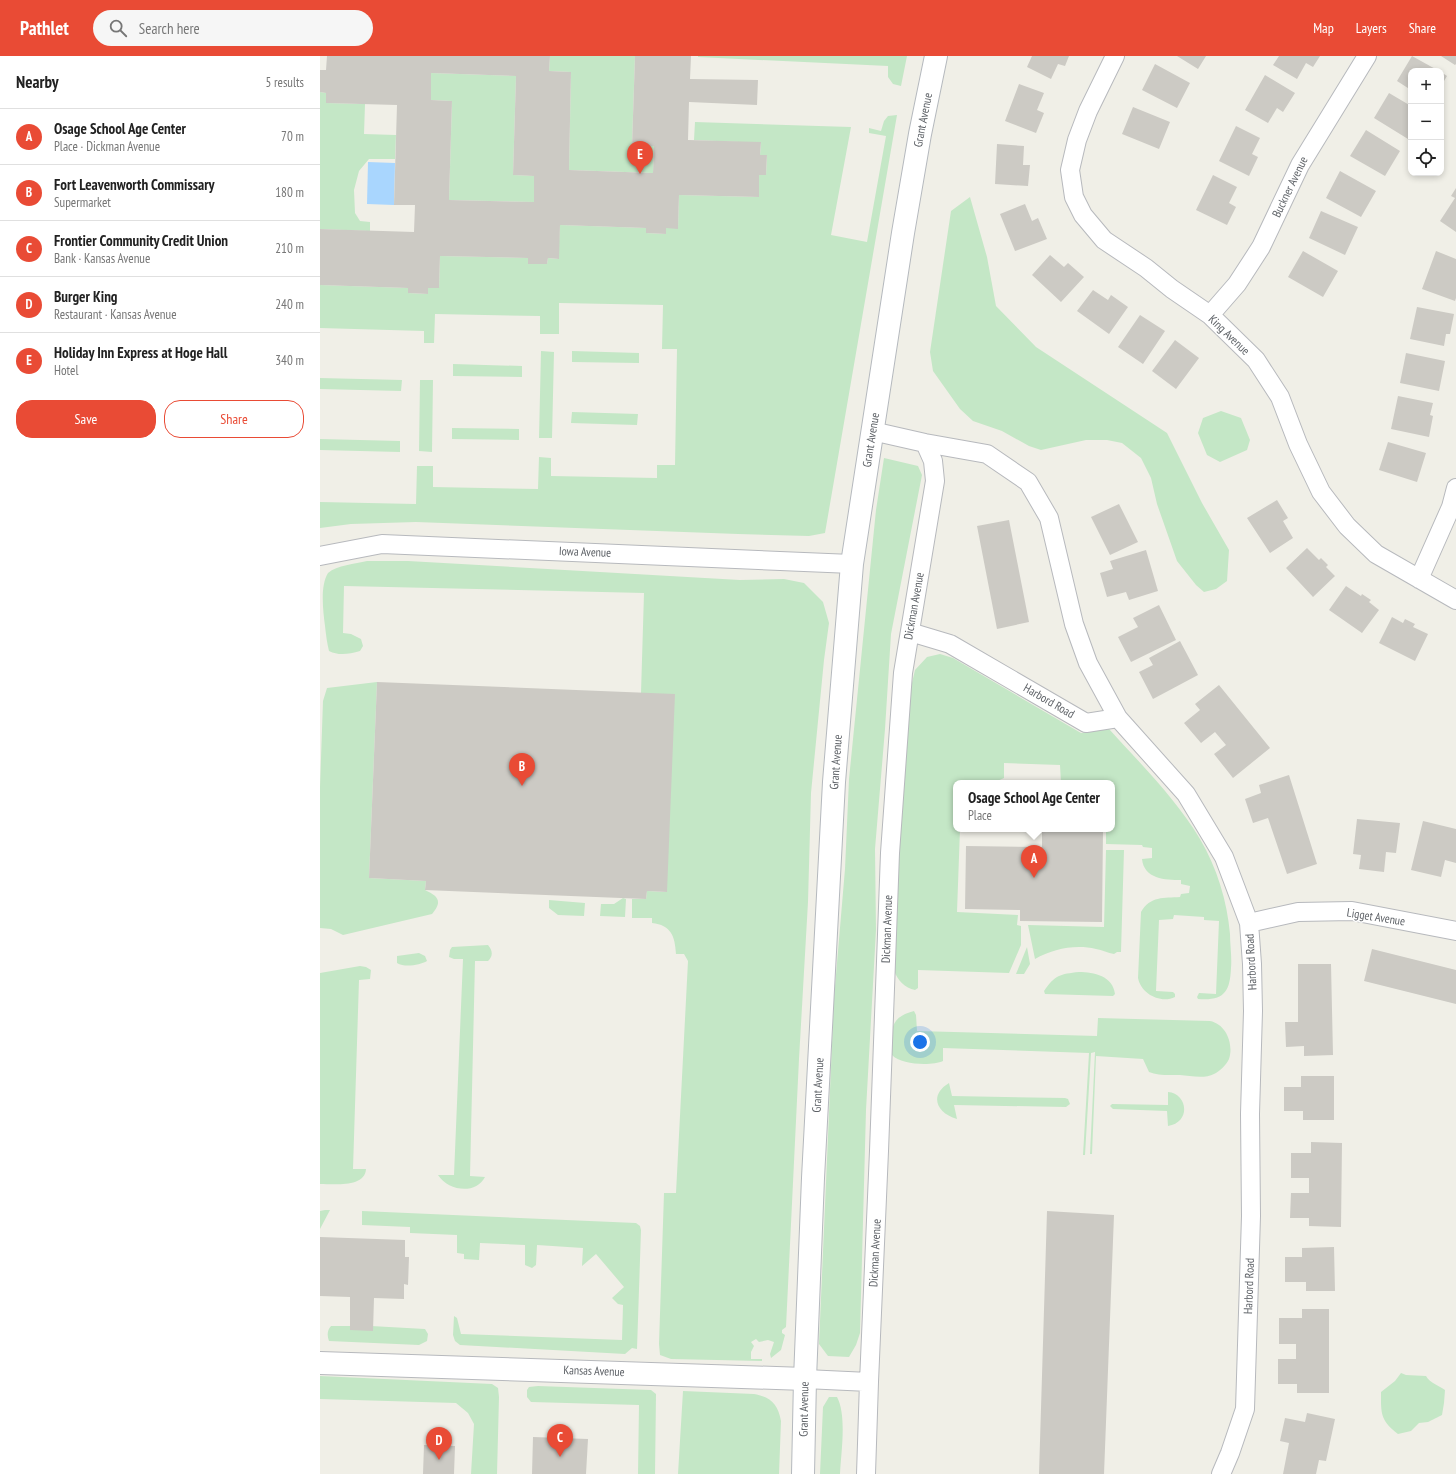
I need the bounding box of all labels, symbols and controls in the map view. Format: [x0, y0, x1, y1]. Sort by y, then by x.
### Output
search box [93, 10, 373, 46]
text: Pathlet [20, 16, 69, 40]
icon: search [107, 17, 129, 39]
text: Search here [139, 19, 200, 38]
text: Map [1313, 19, 1334, 37]
text: Layers [1356, 19, 1387, 37]
text: Share [1409, 19, 1436, 37]
map controls [1408, 68, 1444, 176]
button: + [1408, 68, 1444, 104]
text: Nearby [16, 71, 59, 93]
text: 5 results [265, 74, 304, 91]
street label: Grant Avenue [910, 91, 935, 148]
button: − [1408, 104, 1444, 140]
text: Osage School Age Center [54, 119, 186, 138]
text: A [26, 128, 32, 145]
text: 70 m [281, 128, 304, 145]
text: Place · Dickman Avenue [54, 138, 160, 155]
button: locate [1408, 140, 1444, 176]
pin: E [627, 141, 653, 174]
street label: Buckner Avenue [1268, 154, 1311, 220]
text: Fort Leavenworth Commissary [54, 175, 215, 194]
text: B [26, 184, 32, 201]
text: 180 m [275, 184, 304, 201]
text: Supermarket [54, 194, 111, 211]
text: Frontier Community Credit Union [54, 231, 228, 250]
text: C [26, 240, 32, 257]
text: 210 m [275, 240, 304, 257]
text: Bank · Kansas Avenue [54, 250, 150, 267]
text: Burger King [54, 287, 118, 306]
text: D [26, 296, 32, 313]
text: 240 m [275, 296, 304, 313]
text: Restaurant · Kansas Avenue [54, 306, 177, 323]
street label: King Avenue [1206, 311, 1253, 358]
text: Holiday Inn Express at Hoge Hall [54, 343, 227, 362]
text: E [26, 352, 32, 369]
text: 340 m [275, 352, 304, 369]
text: Hotel [54, 362, 78, 379]
button: Save [16, 400, 156, 438]
button: Share [164, 400, 304, 438]
street label: Grant Avenue [859, 411, 882, 468]
street label: Iowa Avenue [559, 543, 611, 560]
street label: Dickman Avenue [900, 571, 927, 641]
street label: Harbord Road [1021, 680, 1077, 721]
street label: Grant Avenue [826, 734, 845, 790]
pin: B [509, 753, 535, 786]
popup [953, 780, 1115, 832]
text: Osage School Age Center [968, 788, 1100, 807]
text: Place [968, 807, 992, 824]
pin: A [1021, 845, 1047, 878]
street label: Dickman Avenue [878, 895, 895, 963]
street label: Ligget Avenue [1346, 905, 1406, 929]
street label: Harbord Road [1242, 933, 1259, 991]
your location [910, 1032, 930, 1052]
street label: Grant Avenue [809, 1057, 826, 1113]
street label: Dickman Avenue [865, 1218, 884, 1287]
street label: Harbord Road [1240, 1258, 1257, 1314]
street label: Kansas Avenue [563, 1362, 625, 1379]
street label: Grant Avenue [796, 1381, 811, 1437]
pin: C [547, 1424, 573, 1457]
pin: D [426, 1427, 452, 1460]

